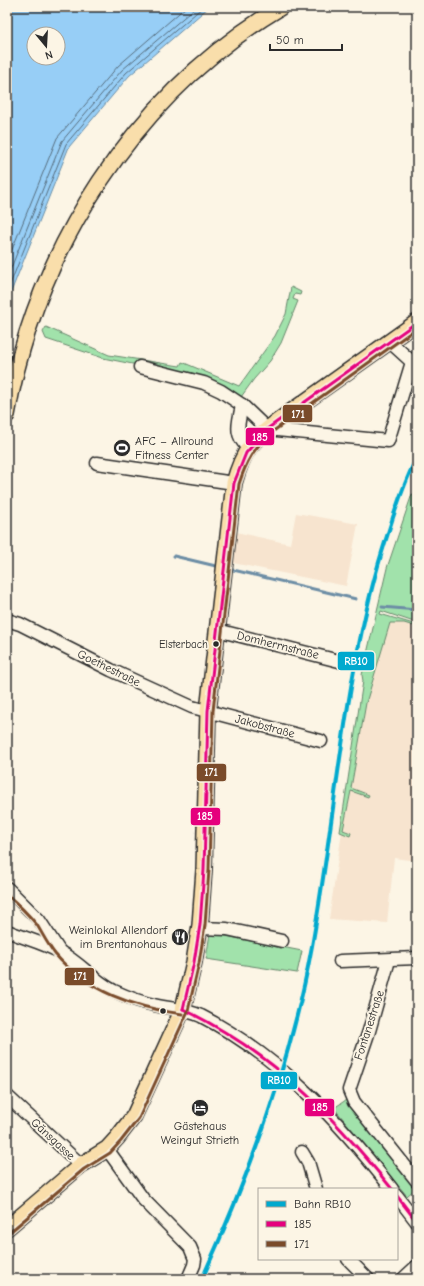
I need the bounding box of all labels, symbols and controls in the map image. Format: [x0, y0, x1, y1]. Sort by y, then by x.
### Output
north arrow [26, 26, 66, 66]
scale bar [270, 26, 342, 52]
text: 50 m [276, 33, 304, 47]
text: N [44, 48, 54, 62]
line badge: 171 [282, 404, 313, 423]
text: 171 [291, 408, 305, 421]
line badge: 185 [245, 427, 275, 446]
text: 185 [252, 431, 268, 444]
place label: AFC – Allround Fitness Center [135, 434, 213, 462]
sports icon: AFC – Allround Fitness Center [112, 438, 132, 458]
street label: Domherrnstraße [236, 628, 320, 662]
place label: Elsterbach [159, 638, 208, 651]
marker: Elsterbach [211, 639, 221, 649]
street label: Goethestraße [75, 647, 143, 689]
line badge: RB10 [337, 651, 375, 671]
text: RB10 [344, 655, 368, 668]
street label: Jakobstraße [234, 711, 296, 741]
line badge: 171 [196, 763, 227, 782]
text: 171 [204, 766, 218, 779]
line badge: 185 [190, 807, 221, 826]
text: 185 [197, 810, 213, 823]
place label: Weinlokal Allendorf im Brentanohaus [69, 923, 168, 951]
restaurant icon: Weinlokal Allendorf im Brentanohaus [170, 927, 190, 947]
line badge: 171 [64, 967, 95, 986]
text: 171 [73, 970, 87, 983]
street label: Fontanestraße [351, 988, 387, 1062]
unlabelled marker [158, 1006, 168, 1016]
line badge: RB10 [260, 1071, 298, 1090]
text: RB10 [267, 1074, 291, 1087]
hotel icon: Gästehaus Weingut Strieth [190, 1098, 210, 1118]
line badge: 185 [304, 1098, 335, 1117]
text: 185 [312, 1101, 328, 1114]
street label: Gänsgasse [28, 1115, 78, 1163]
place label: Gästehaus Weingut Strieth [161, 1119, 239, 1147]
legend [258, 1188, 398, 1260]
text: Bahn RB10 [294, 1197, 351, 1211]
text: 185 [294, 1217, 311, 1231]
text: 171 [294, 1237, 309, 1251]

